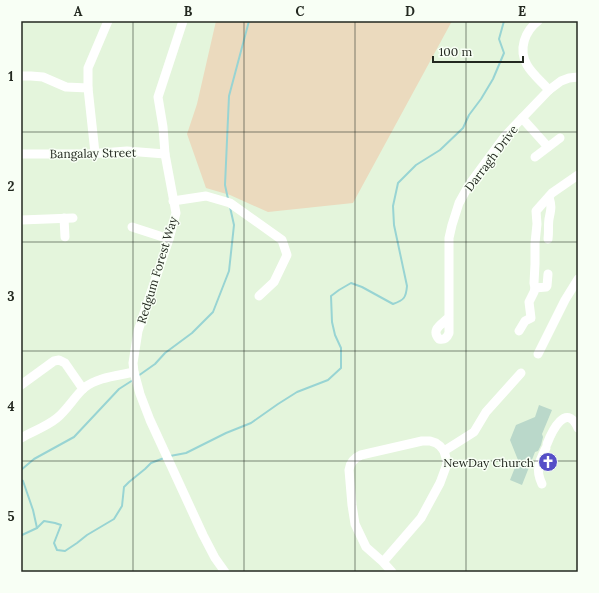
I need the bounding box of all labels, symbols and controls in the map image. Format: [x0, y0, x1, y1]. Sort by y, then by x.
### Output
text: A [74, 3, 83, 20]
text: B [184, 3, 193, 20]
text: C [296, 3, 305, 20]
text: D [405, 3, 415, 20]
text: E [518, 3, 526, 20]
scale bar [433, 38, 523, 64]
text: 100 m [439, 44, 472, 59]
text: 1 [8, 68, 14, 85]
street label: Darragh Drive [461, 122, 521, 194]
street label: Bangalay Street [50, 145, 137, 161]
text: 2 [8, 178, 15, 195]
street label: Redgum Forest Way [134, 214, 181, 325]
text: 3 [7, 288, 15, 305]
text: 4 [7, 398, 15, 415]
church icon: NewDay Church [537, 451, 559, 473]
place label: NewDay Church [443, 455, 534, 470]
text: 5 [7, 508, 15, 525]

